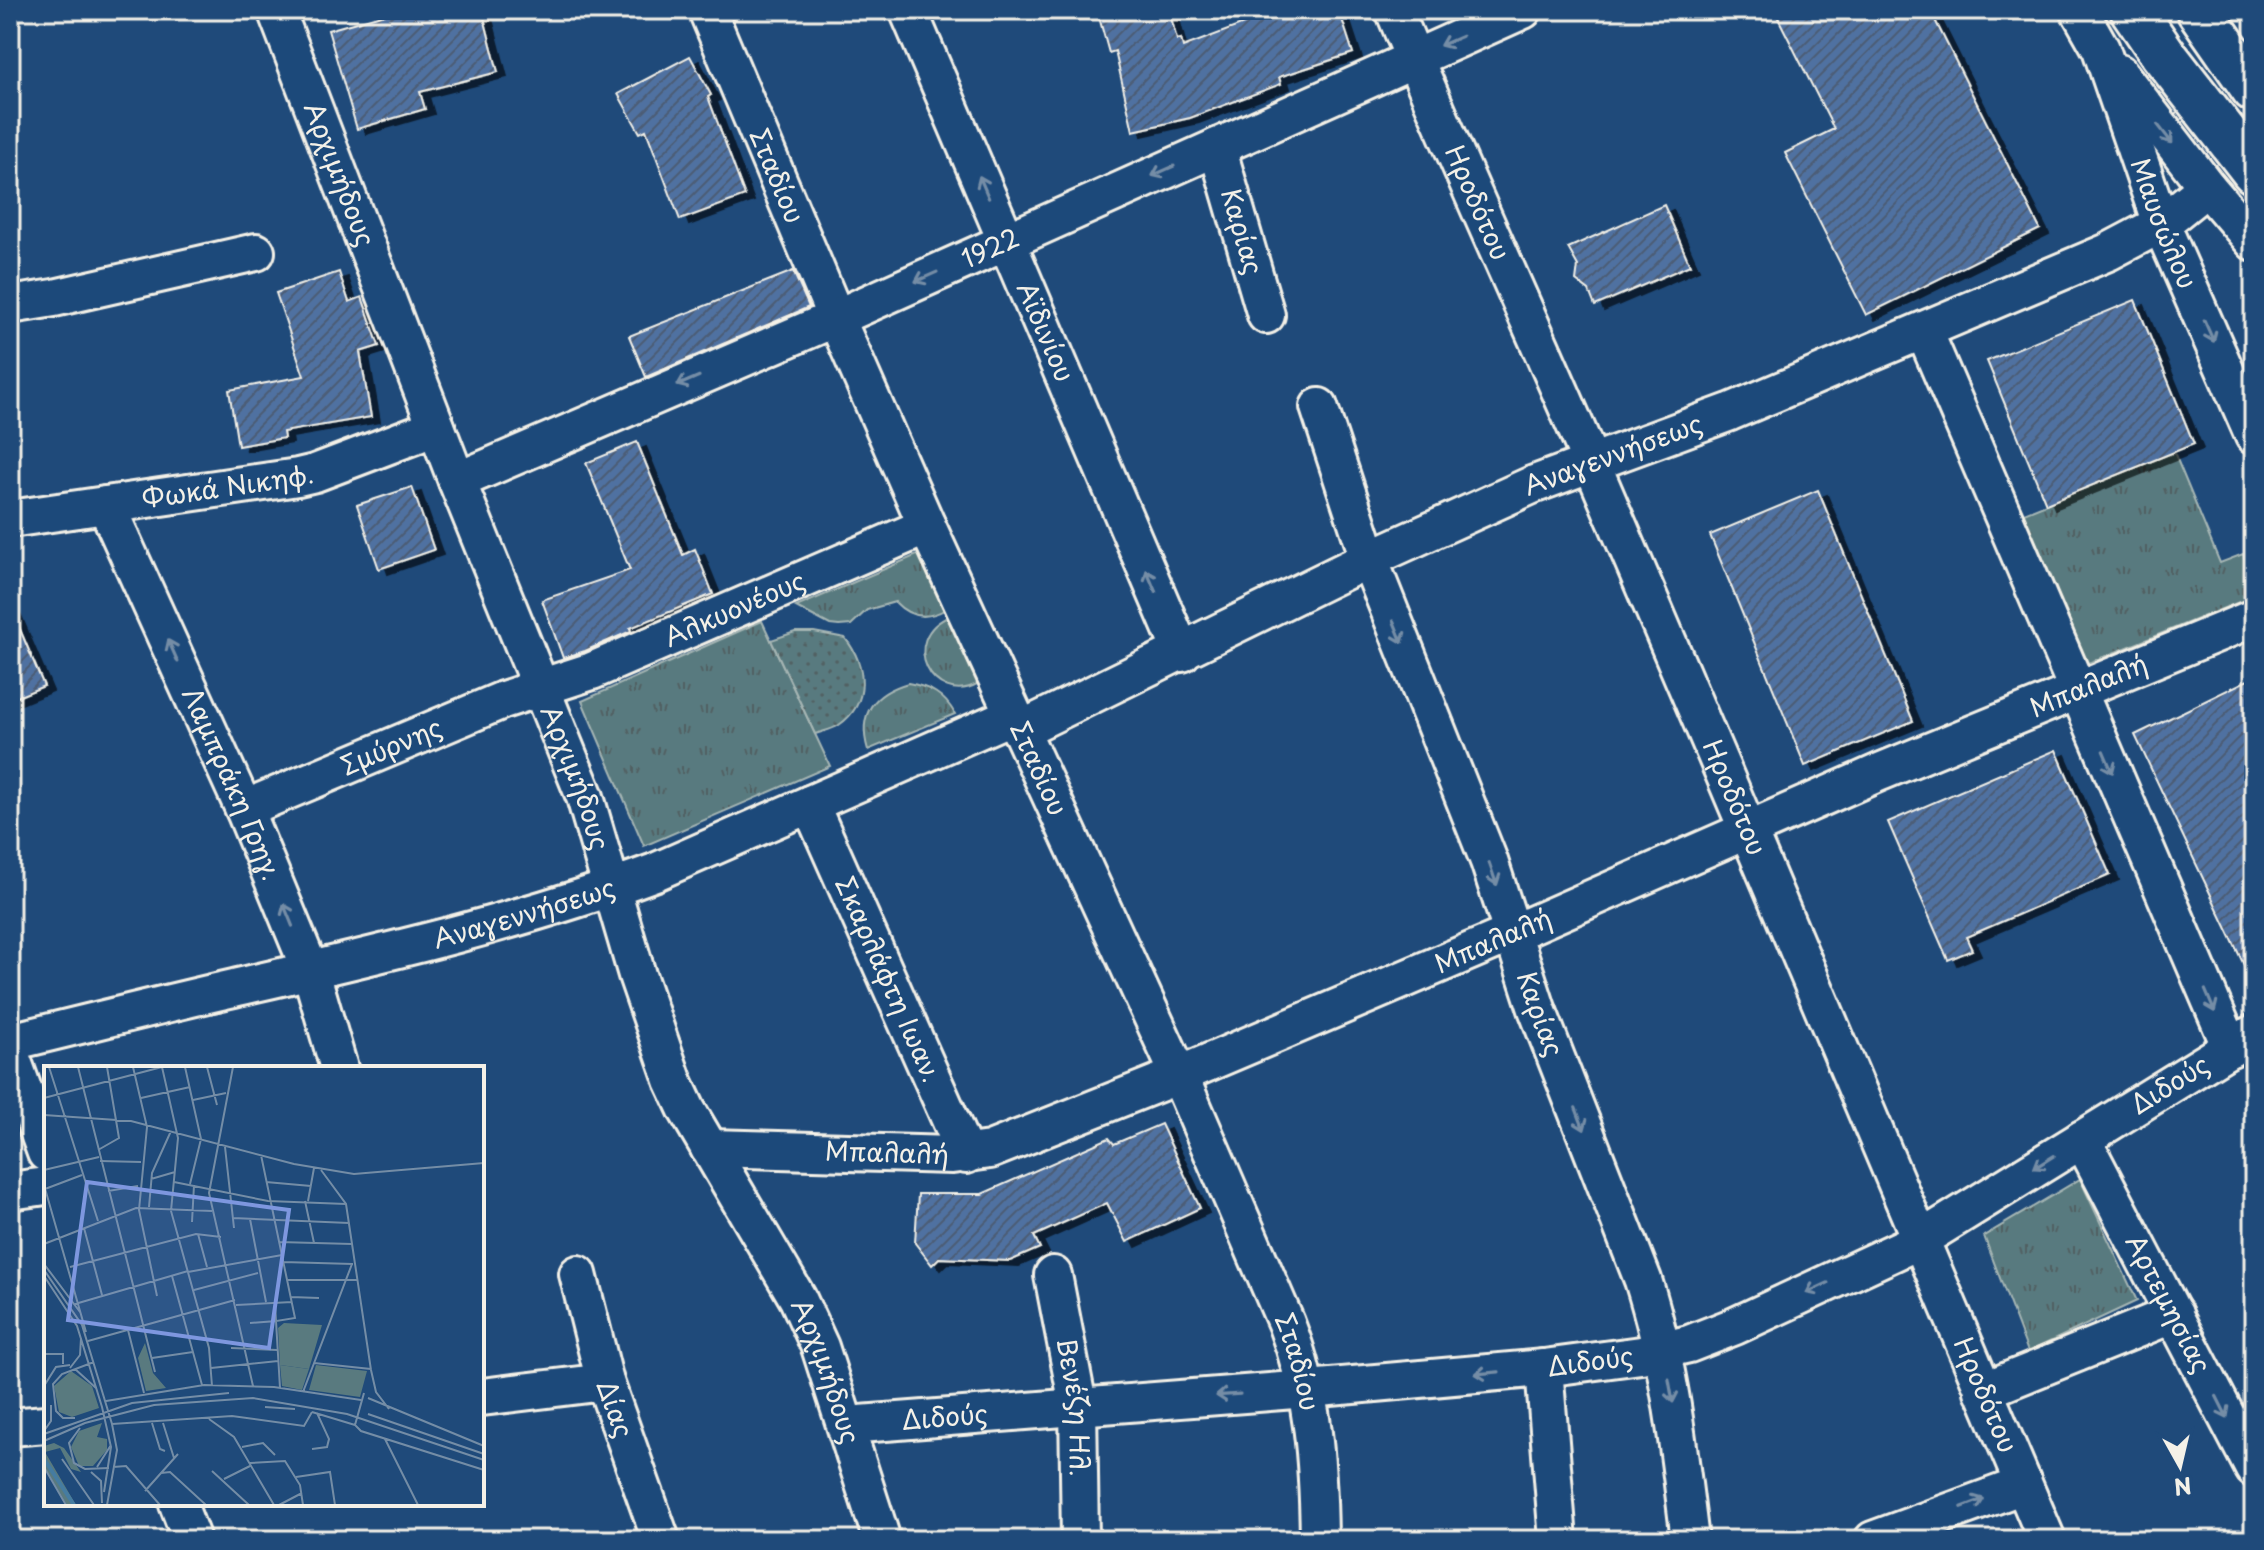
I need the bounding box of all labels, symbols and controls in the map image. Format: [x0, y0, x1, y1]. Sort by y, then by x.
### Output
one-way arrow [1440, 34, 1464, 49]
street label: Αρχιμήδους [295, 96, 386, 252]
street label: Σταδίου [741, 122, 815, 229]
one-way arrow [2156, 123, 2174, 144]
street label: Ηροδότου [1436, 139, 1521, 266]
street label: Μαυσώλου [2122, 152, 2208, 294]
one-way arrow [1152, 164, 1176, 179]
one-way arrow [975, 175, 990, 200]
street label: Καρίας [1212, 183, 1274, 279]
street label: 1922 [955, 217, 1025, 277]
one-way arrow [914, 271, 939, 286]
street label: Αϊδινίου [1008, 275, 1085, 388]
one-way arrow [2202, 318, 2217, 343]
one-way arrow [676, 375, 701, 390]
street label: Αναγεννήσεως [1518, 403, 1707, 504]
street label: Φωκά Νικηφ. [139, 453, 317, 518]
street label: Αλκυονέους [657, 560, 811, 656]
one-way arrow [1143, 569, 1158, 594]
one-way arrow [1392, 619, 1406, 644]
one-way arrow [164, 639, 179, 663]
street label: Μπαλαλή [2023, 643, 2153, 726]
street label: Λαμπράκη Γρηγ. [173, 681, 292, 886]
street label: Αρχιμήδους [532, 699, 620, 854]
street label: Σμύρνης [334, 707, 448, 784]
street label: Σταδίου [1001, 715, 1078, 822]
street label: Ηροδότου [1694, 733, 1777, 861]
one-way arrow [2101, 750, 2116, 774]
one-way arrow [1486, 861, 1501, 886]
street label: Αναγεννήσεως [429, 867, 620, 957]
street label: Σκαρλάφτη Ιωαν. [827, 870, 952, 1088]
street label: Μπαλαλή [1428, 898, 1557, 982]
one-way arrow [279, 903, 294, 928]
street label: Καρίας [1508, 966, 1575, 1062]
one-way arrow [2204, 988, 2219, 1013]
street label: Διδούς [2122, 1044, 2216, 1123]
inset map [44, 1066, 484, 1506]
one-way arrow [1574, 1106, 1588, 1131]
street label: Μπαλαλή [824, 1130, 950, 1173]
one-way arrow [2034, 1154, 2056, 1171]
street label: Αρτεμησίας [2117, 1227, 2222, 1380]
one-way arrow [1806, 1281, 1830, 1296]
street label: Αρχιμήδους [782, 1292, 871, 1449]
street label: Σταδίου [1266, 1306, 1330, 1414]
street label: Ηροδότου [1945, 1331, 2028, 1458]
street label: Βενέζη Ηλ. [1047, 1334, 1100, 1477]
street label: Διδούς [1545, 1335, 1635, 1385]
one-way arrow [1475, 1366, 1501, 1381]
street label: Δίας [588, 1374, 644, 1443]
one-way arrow [1664, 1378, 1679, 1403]
one-way arrow [1215, 1388, 1242, 1403]
street label: Διδούς [900, 1393, 989, 1439]
one-way arrow [2214, 1394, 2230, 1418]
north arrow [2140, 1426, 2220, 1506]
text: N [2172, 1470, 2194, 1505]
one-way arrow [1960, 1495, 1985, 1509]

